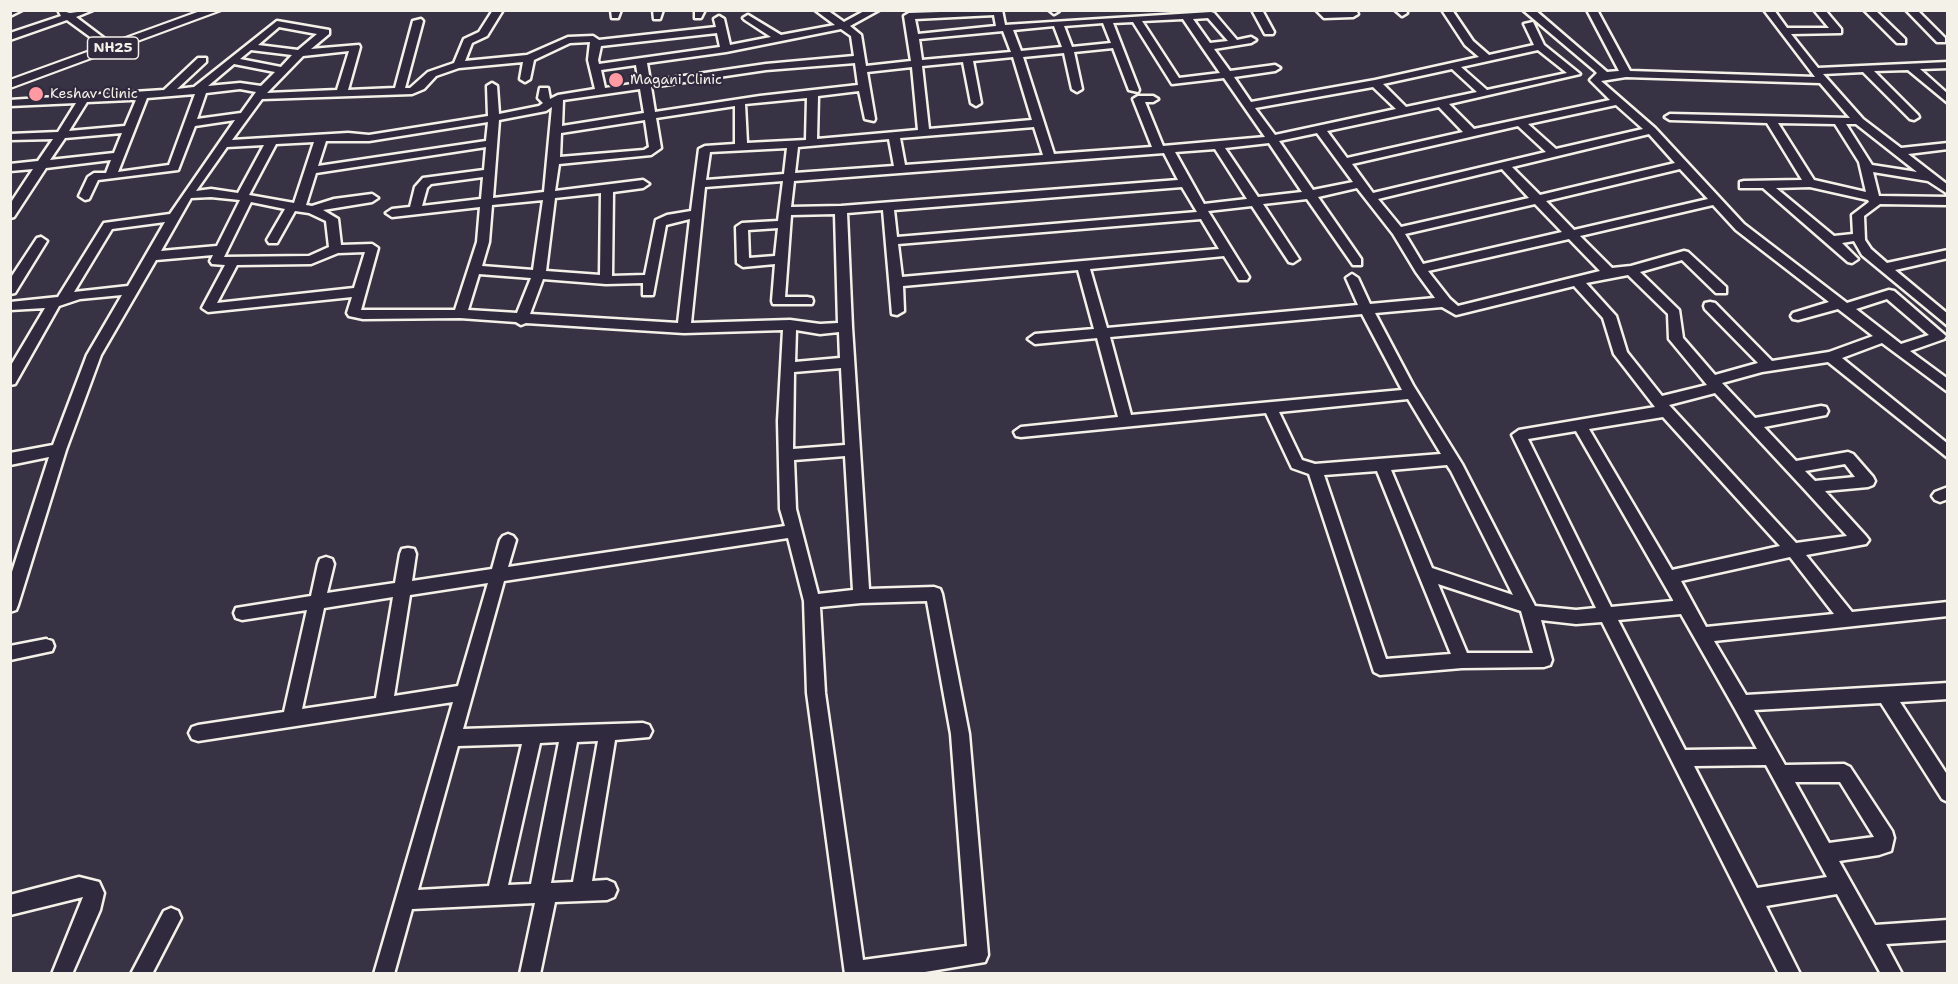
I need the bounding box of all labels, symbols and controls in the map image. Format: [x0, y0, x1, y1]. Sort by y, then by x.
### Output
road number: NH25 [88, 37, 138, 59]
marker: Magani Clinic [607, 71, 625, 89]
place label: Magani Clinic [630, 72, 722, 88]
marker: Keshav Clinic [27, 85, 45, 103]
place label: Keshav Clinic [50, 86, 138, 102]

